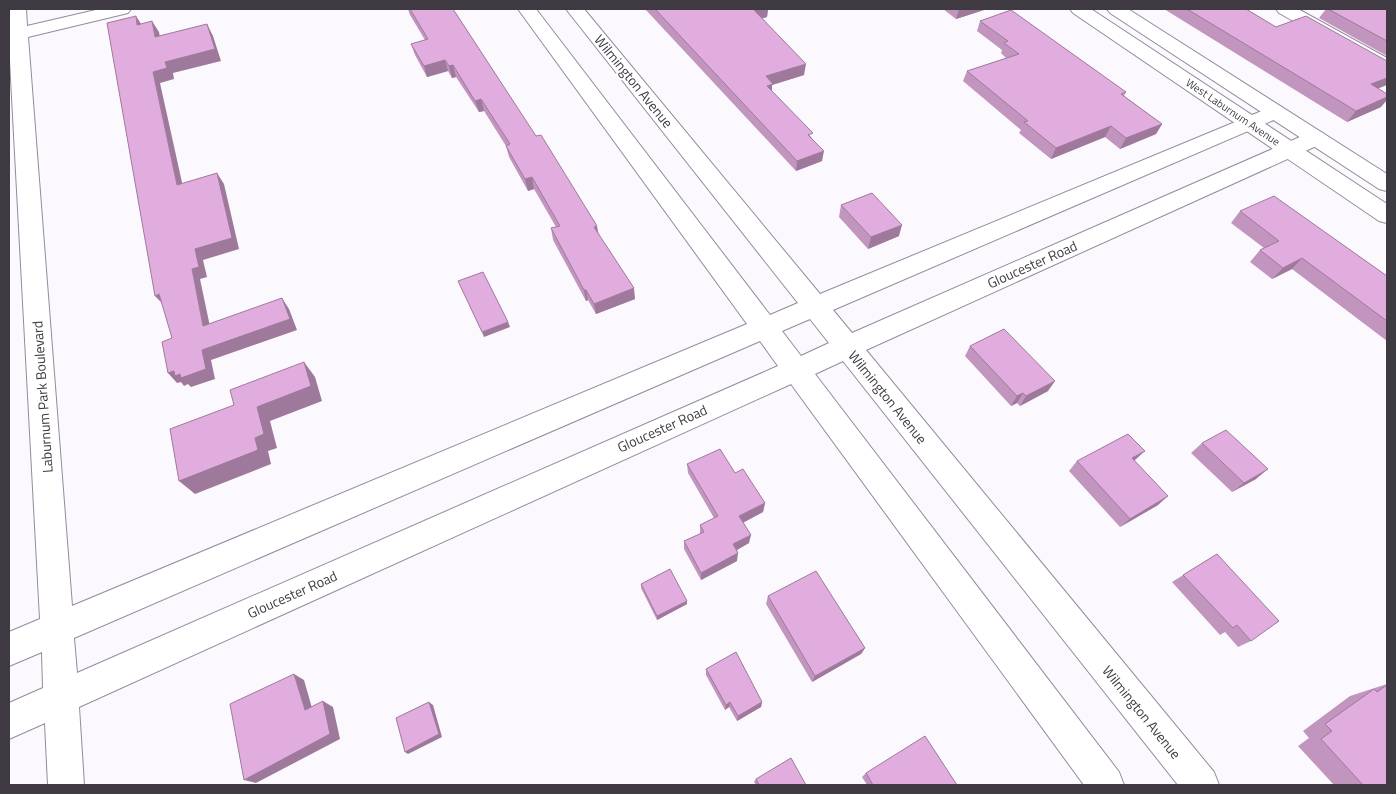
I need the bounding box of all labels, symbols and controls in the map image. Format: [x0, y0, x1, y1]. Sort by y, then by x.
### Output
street label: Wilmington Avenue [590, 30, 678, 132]
street label: West Laburnum Avenue [1183, 74, 1284, 150]
street label: Gloucester Road [984, 235, 1080, 293]
street label: Laburnum Park Boulevard [26, 320, 58, 474]
street label: Wilmington Avenue [844, 346, 932, 448]
street label: Gloucester Road [614, 399, 710, 457]
street label: Gloucester Road [244, 565, 340, 623]
street label: Wilmington Avenue [1098, 661, 1186, 763]

